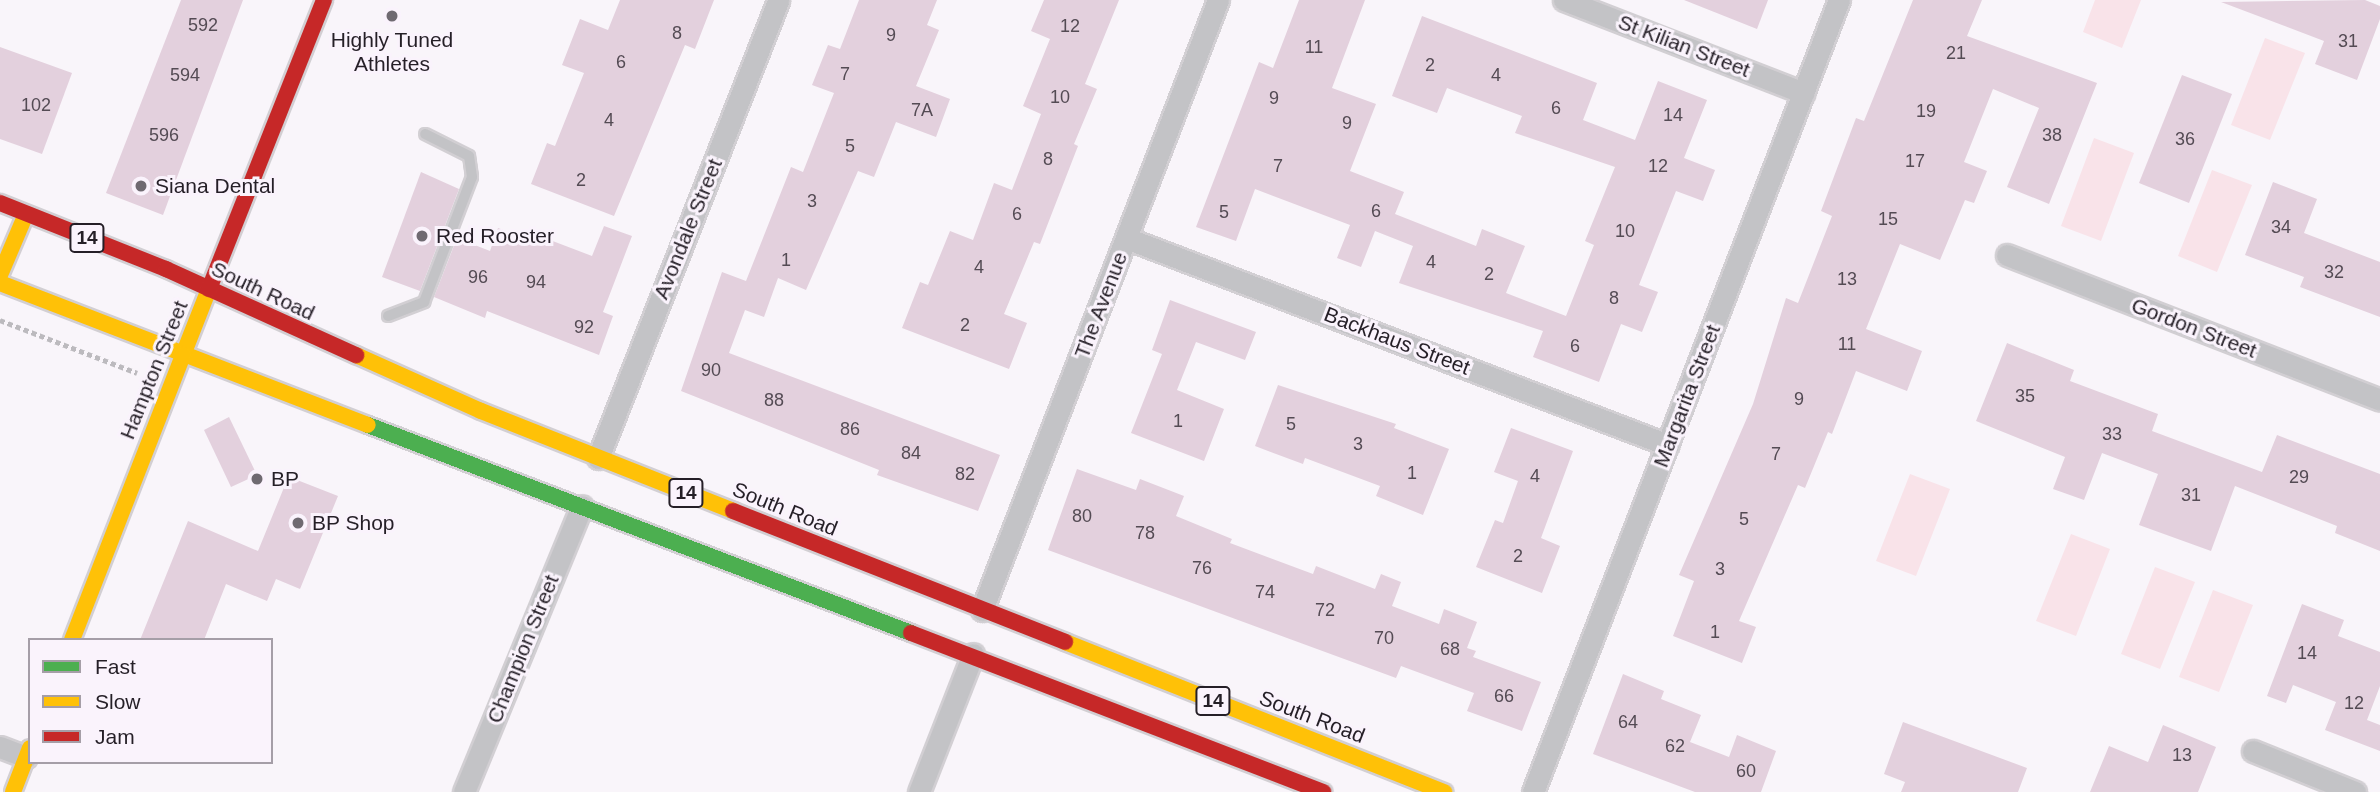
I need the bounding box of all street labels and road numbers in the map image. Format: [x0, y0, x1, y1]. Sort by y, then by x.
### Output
street label: St Kilian Street [1615, 9, 1753, 83]
street label: Avondale Street [648, 155, 728, 303]
road number: 14 [68, 222, 106, 254]
street label: The Avenue [1069, 248, 1133, 362]
street label: South Road [207, 256, 319, 326]
street label: Gordon Street [2128, 293, 2260, 363]
street label: Hampton Street [115, 297, 193, 443]
street label: Backhaus Street [1321, 302, 1473, 380]
street label: Margarita Street [1648, 321, 1726, 471]
street label: South Road [729, 477, 841, 541]
road number: 14 [667, 478, 705, 508]
street label: Champion Street [482, 571, 564, 727]
street label: South Road [1256, 685, 1368, 749]
road number: 14 [1194, 686, 1232, 716]

